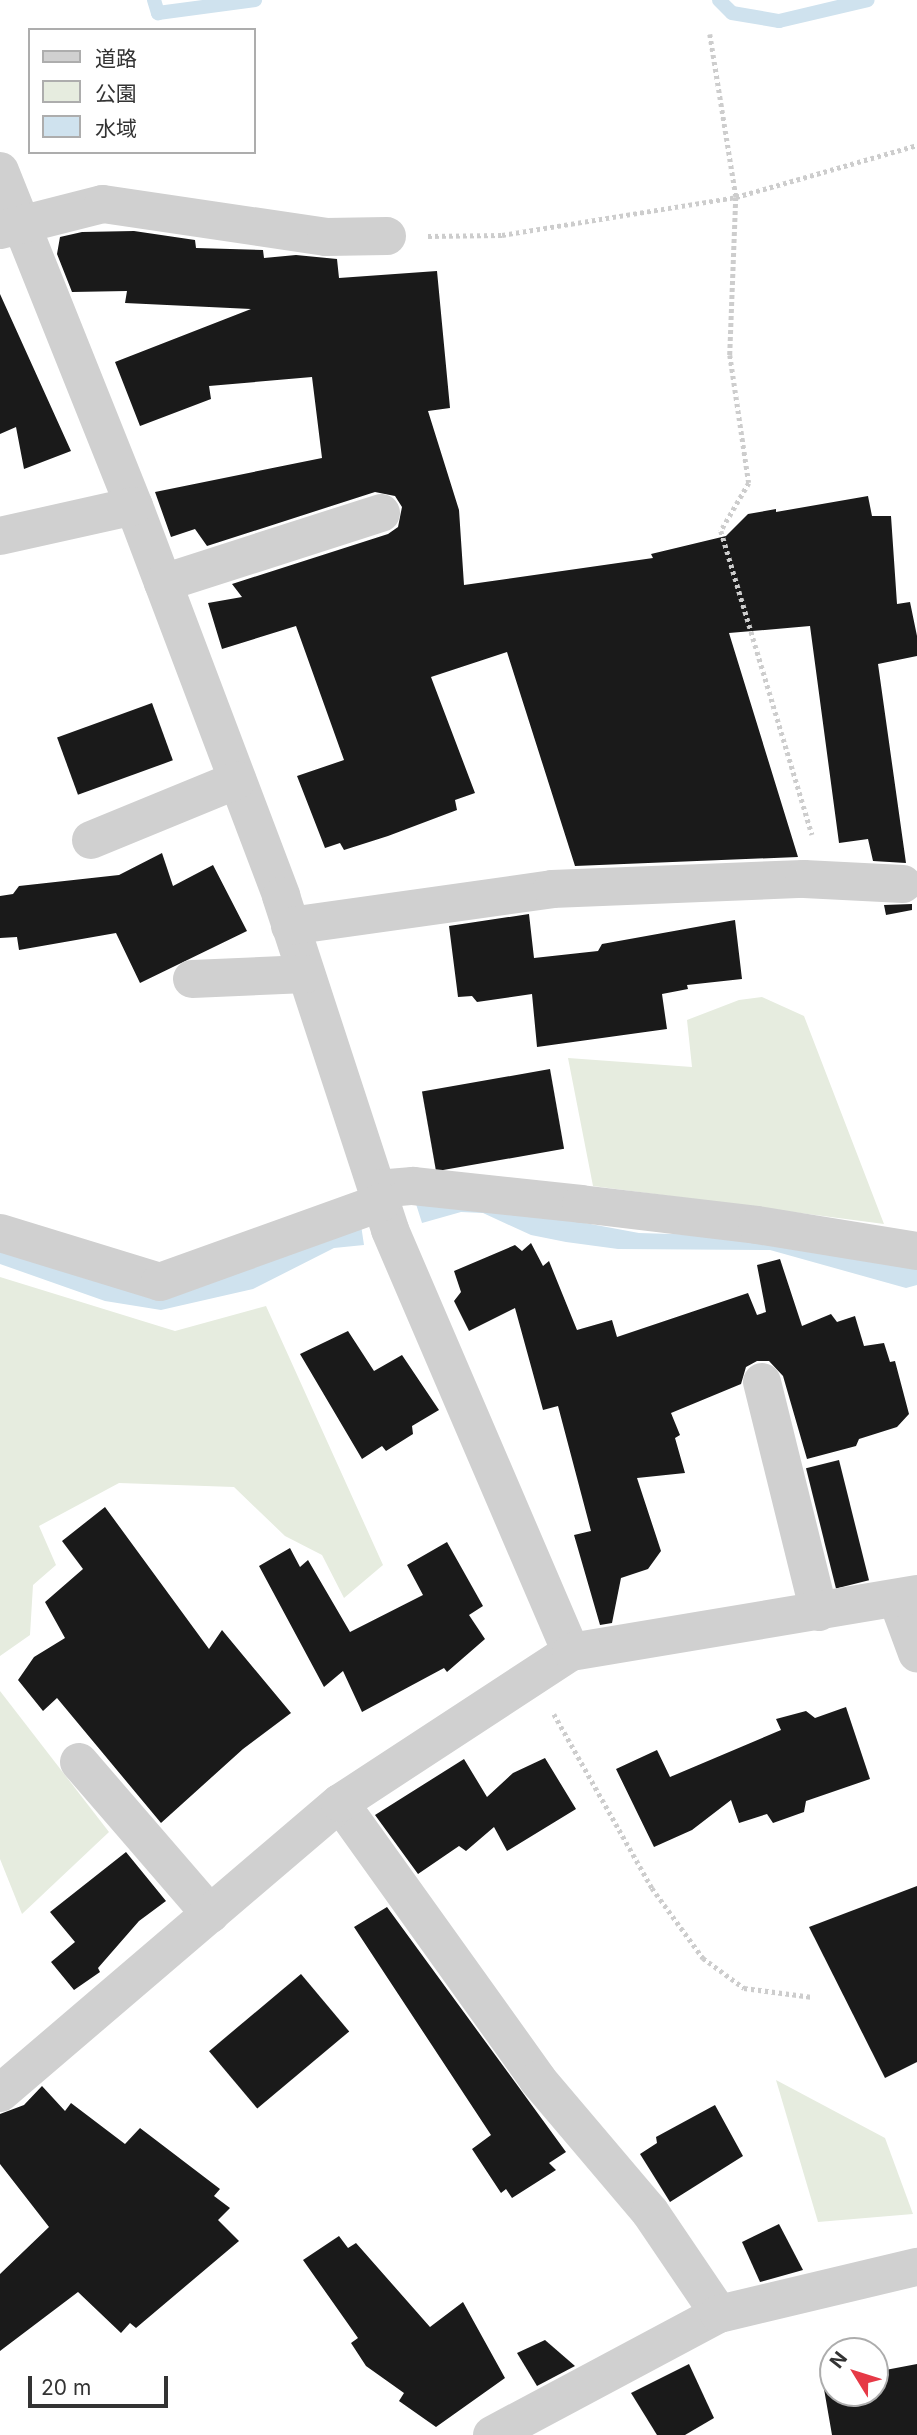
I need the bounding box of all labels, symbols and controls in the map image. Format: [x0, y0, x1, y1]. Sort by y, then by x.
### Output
legend [28, 28, 256, 154]
text: 道路 [95, 46, 137, 71]
text: 公園 [95, 81, 137, 106]
text: 水域 [95, 116, 137, 141]
north arrow [819, 2337, 889, 2407]
text: N [825, 2347, 852, 2373]
scale bar [32, 2362, 172, 2406]
text: 20 m [41, 2375, 91, 2400]

